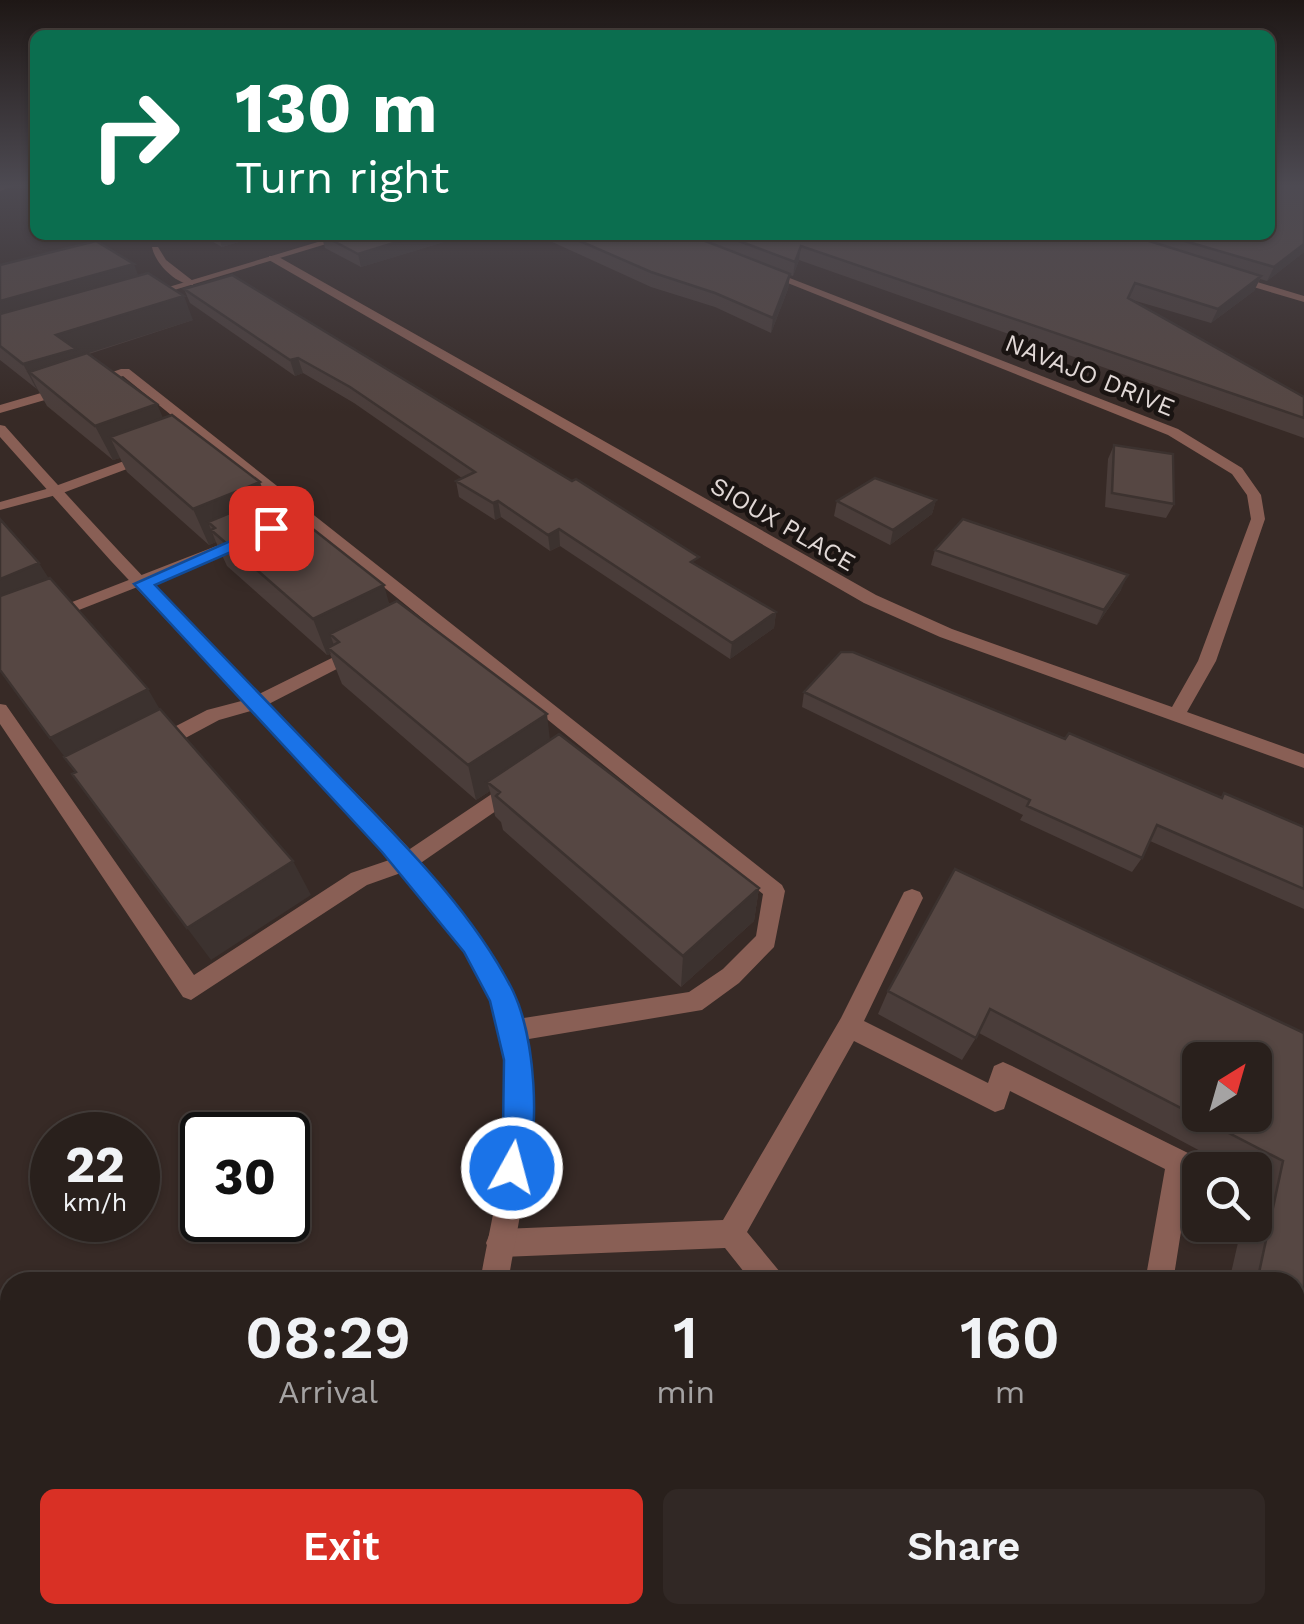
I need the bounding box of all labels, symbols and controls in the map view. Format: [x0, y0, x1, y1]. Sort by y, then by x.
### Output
text: 130 m [235, 67, 438, 149]
icon: right [70, 70, 200, 200]
text: Turn right [235, 151, 449, 204]
street label: NAVAJO DRIVE [1001, 328, 1179, 422]
street label: SIOUX PLACE [705, 471, 861, 577]
pin [229, 486, 314, 571]
icon: arrive [244, 501, 299, 556]
north arrow [1182, 1042, 1272, 1132]
map controls [1182, 1042, 1272, 1242]
speed limit sign: 30 [180, 1112, 310, 1242]
position arrow [460, 1116, 564, 1220]
text: 22 [65, 1135, 125, 1194]
button: search [1182, 1152, 1272, 1242]
text: km/h [63, 1188, 127, 1217]
text: 08:29 [245, 1302, 411, 1373]
text: 1 [673, 1302, 698, 1373]
text: 160 [960, 1302, 1060, 1373]
text: Arrival [278, 1373, 378, 1411]
text: min [656, 1373, 715, 1411]
text: m [995, 1373, 1025, 1411]
button: Exit [40, 1489, 643, 1604]
button: Share [663, 1489, 1265, 1604]

